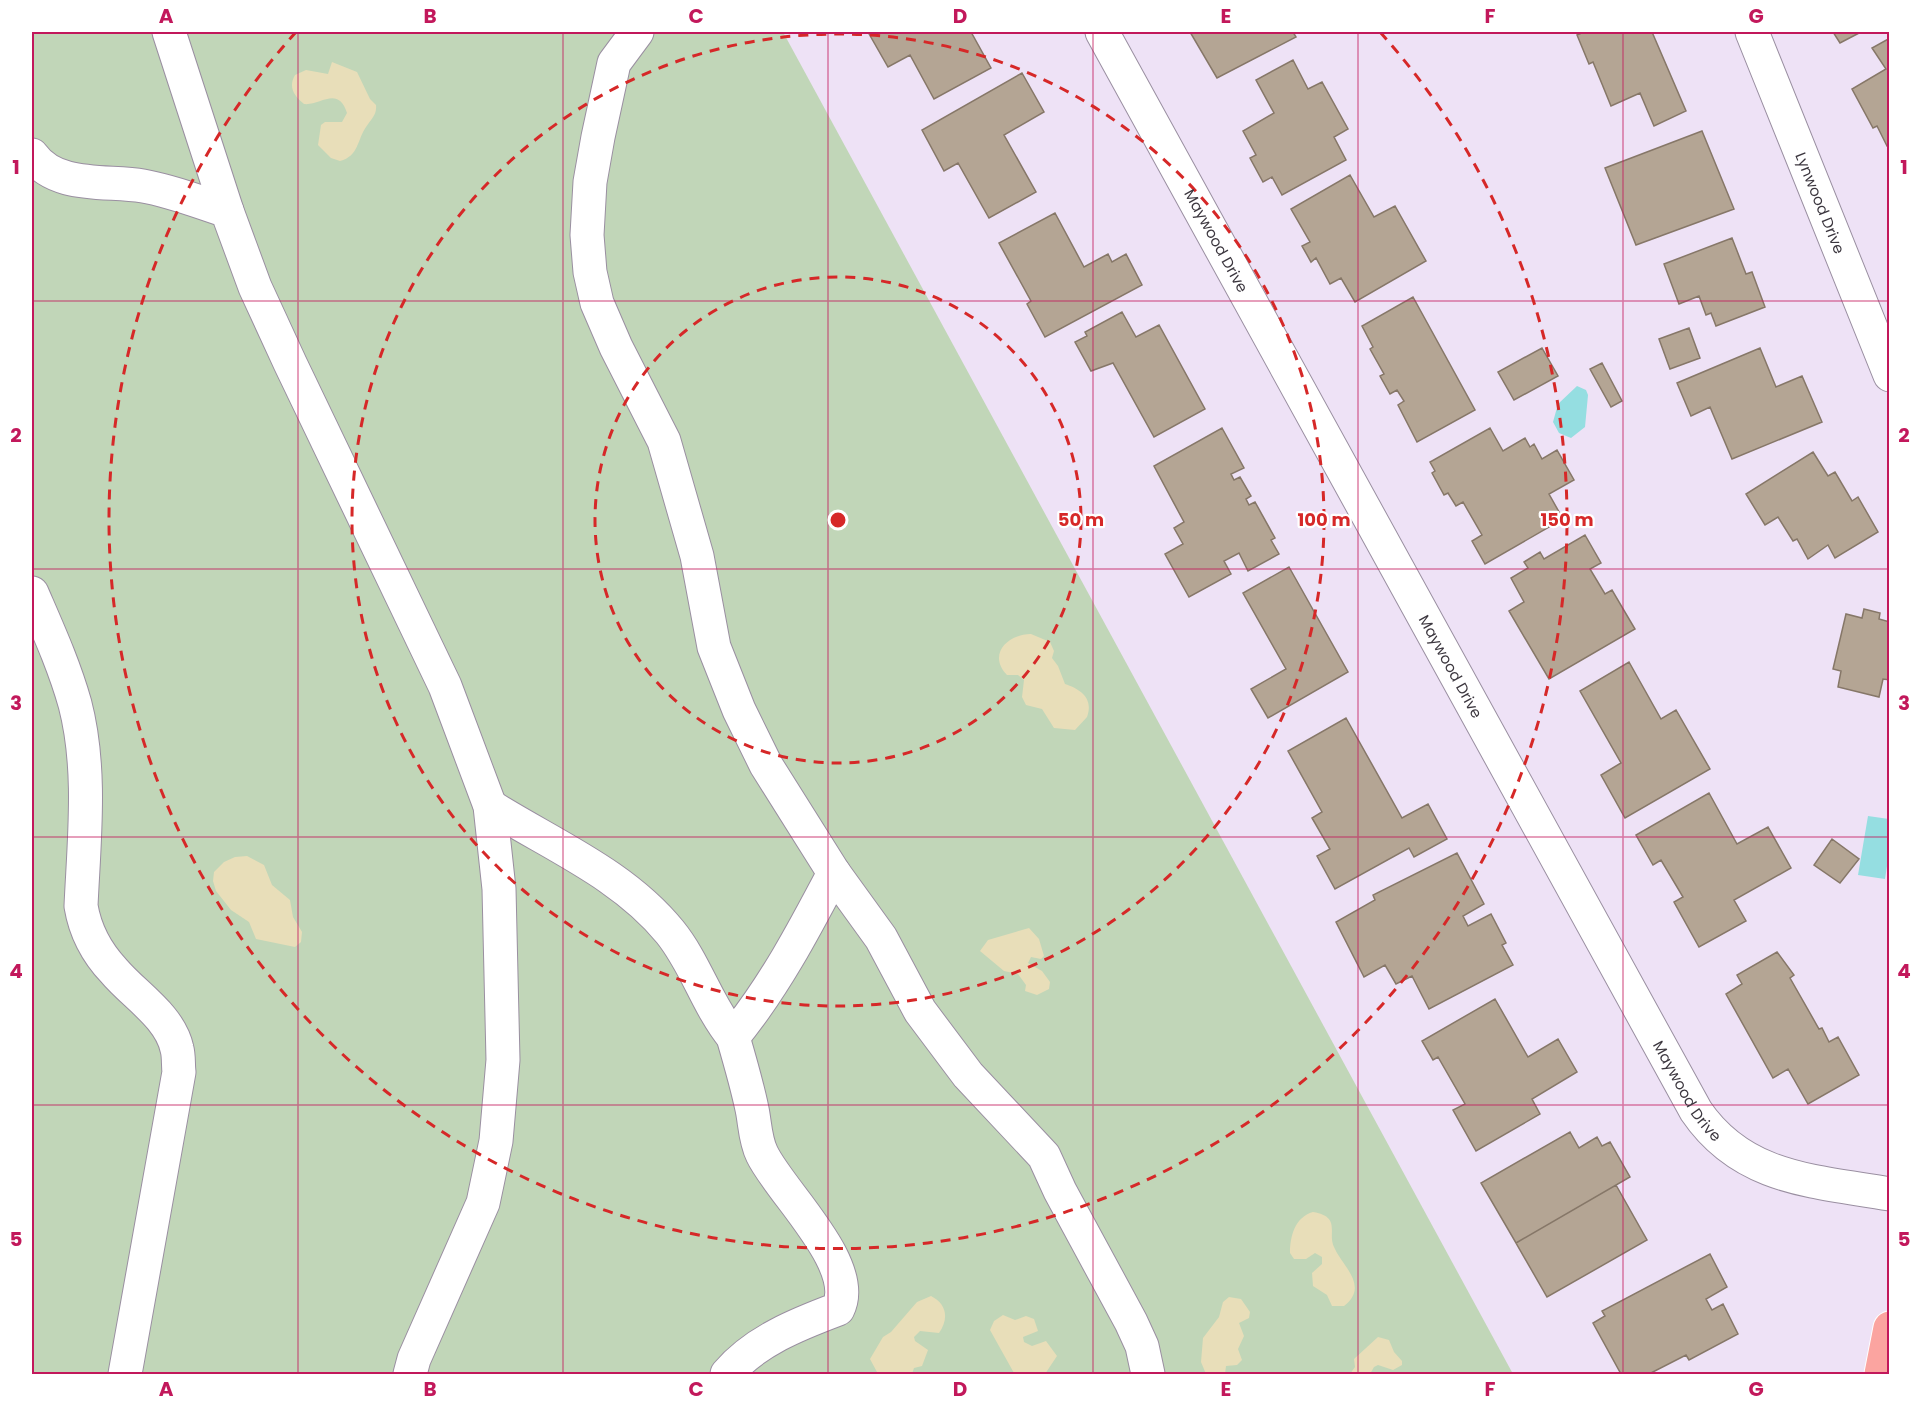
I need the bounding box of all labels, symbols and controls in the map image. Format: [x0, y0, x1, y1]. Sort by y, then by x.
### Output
text: A [159, 2, 174, 30]
text: B [423, 2, 437, 30]
text: C [688, 2, 704, 30]
text: D [953, 2, 967, 30]
text: E [1221, 2, 1231, 30]
text: F [1485, 2, 1496, 30]
text: G [1748, 2, 1764, 30]
street label: Lynwood Drive [1791, 149, 1851, 257]
text: 1 [12, 153, 20, 181]
text: 1 [1900, 153, 1908, 181]
street label: Maywood Drive [1180, 185, 1254, 296]
text: 2 [10, 421, 22, 449]
text: 2 [1898, 421, 1910, 449]
text: 50 m [1058, 507, 1104, 532]
text: 100 m [1297, 507, 1351, 532]
text: 150 m [1540, 507, 1594, 532]
centre of rings [828, 510, 848, 530]
street label: Maywood Drive [1414, 611, 1488, 722]
text: 3 [10, 689, 22, 717]
text: 3 [1898, 689, 1910, 717]
text: 4 [9, 957, 23, 985]
text: 4 [1897, 957, 1911, 985]
street label: Maywood Drive [1649, 1037, 1727, 1146]
text: 5 [10, 1225, 23, 1253]
text: 5 [1898, 1225, 1911, 1253]
text: A [159, 1375, 174, 1403]
text: B [423, 1375, 437, 1403]
text: C [688, 1375, 704, 1403]
text: D [953, 1375, 967, 1403]
text: E [1221, 1375, 1231, 1403]
text: F [1485, 1375, 1496, 1403]
text: G [1748, 1375, 1764, 1403]

